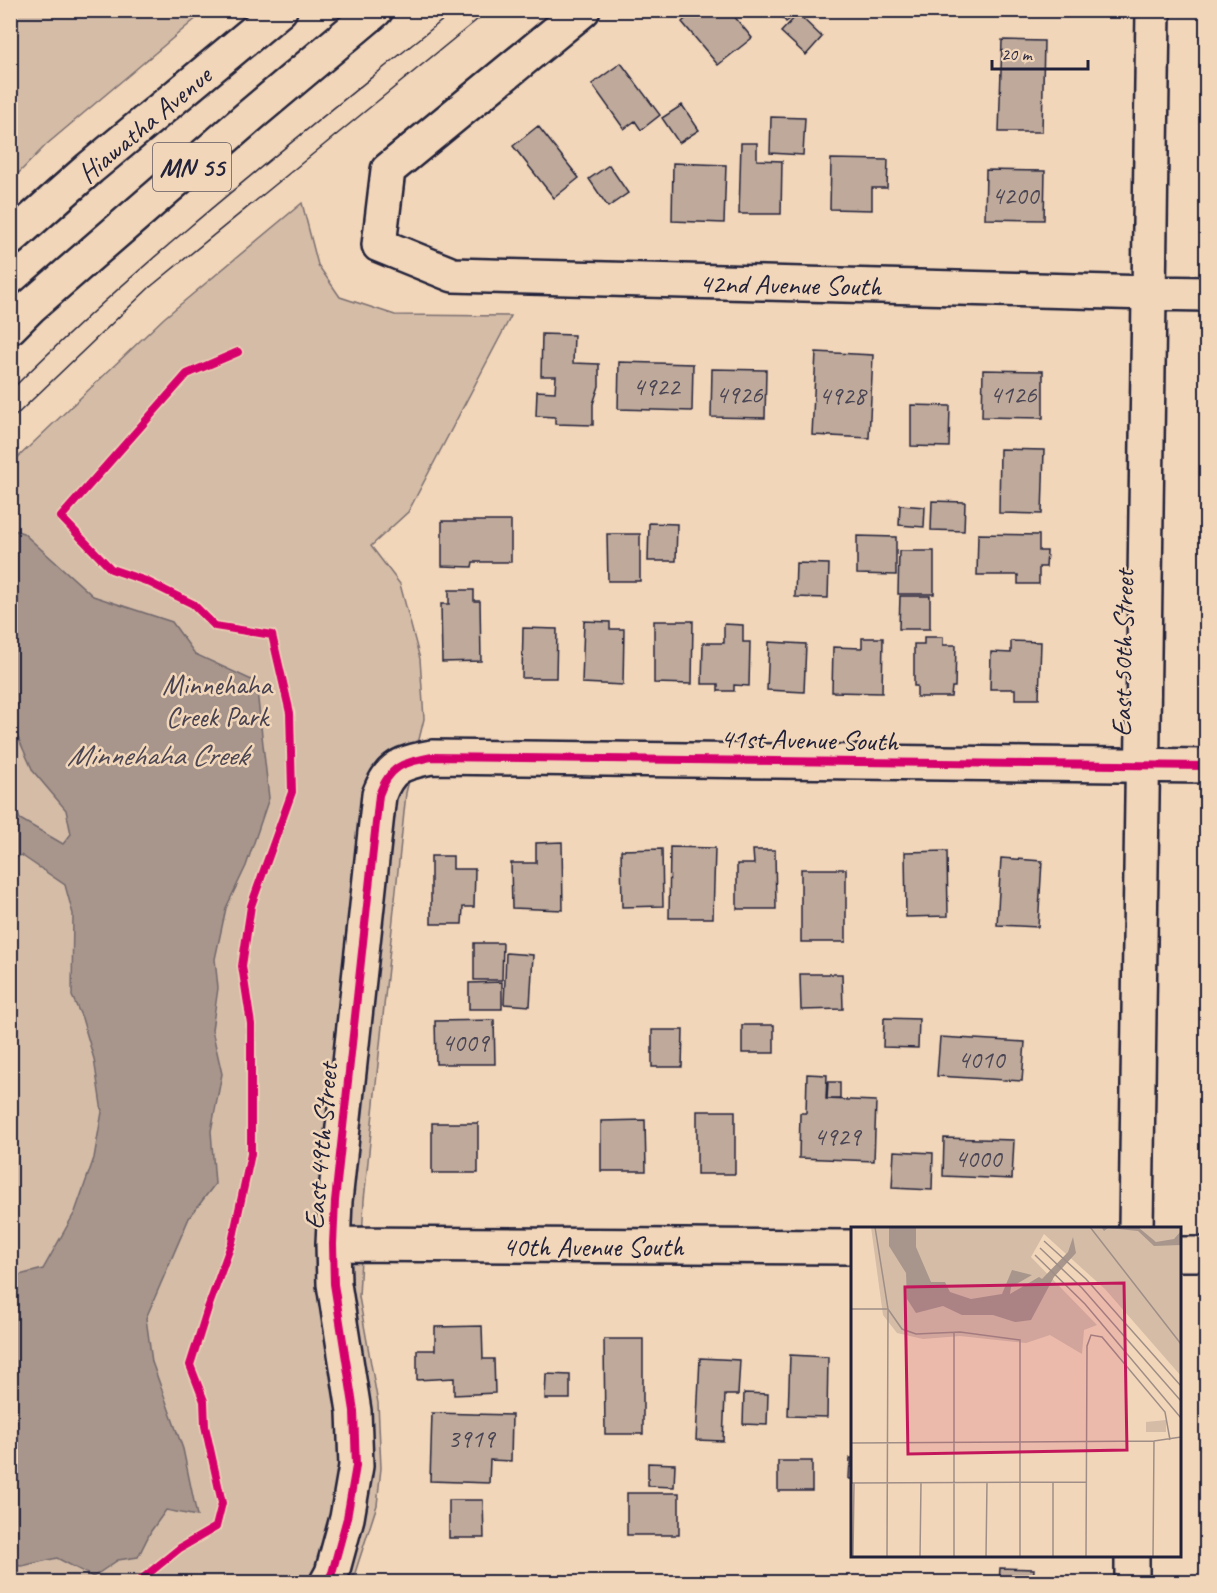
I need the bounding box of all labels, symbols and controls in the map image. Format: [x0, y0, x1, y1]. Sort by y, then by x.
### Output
scale bar [992, 33, 1088, 71]
text: 20 m [1001, 43, 1034, 65]
street label: Hiawatha Avenue [70, 57, 220, 190]
road number: MN 55 [153, 143, 231, 191]
house number: 4200 [992, 179, 1041, 212]
street label: 42nd Avenue South [698, 265, 883, 304]
house number: 4922 [633, 370, 682, 403]
house number: 4926 [716, 378, 764, 411]
house number: 4126 [990, 378, 1038, 411]
house number: 4928 [819, 379, 868, 412]
street label: East 50th Street [1104, 566, 1142, 737]
park label: Minnehaha Creek Park [162, 667, 273, 734]
street label: 41st Avenue South [720, 720, 899, 759]
water label: Minnehaha Creek [67, 736, 253, 774]
house number: 4009 [442, 1026, 491, 1059]
house number: 4010 [958, 1043, 1007, 1076]
street label: East 49th Street [296, 1059, 345, 1231]
house number: 4929 [814, 1120, 863, 1153]
house number: 4000 [955, 1142, 1004, 1175]
inset map [851, 1227, 1181, 1557]
street label: 40th Avenue South [503, 1229, 685, 1264]
house number: 3919 [448, 1422, 497, 1455]

